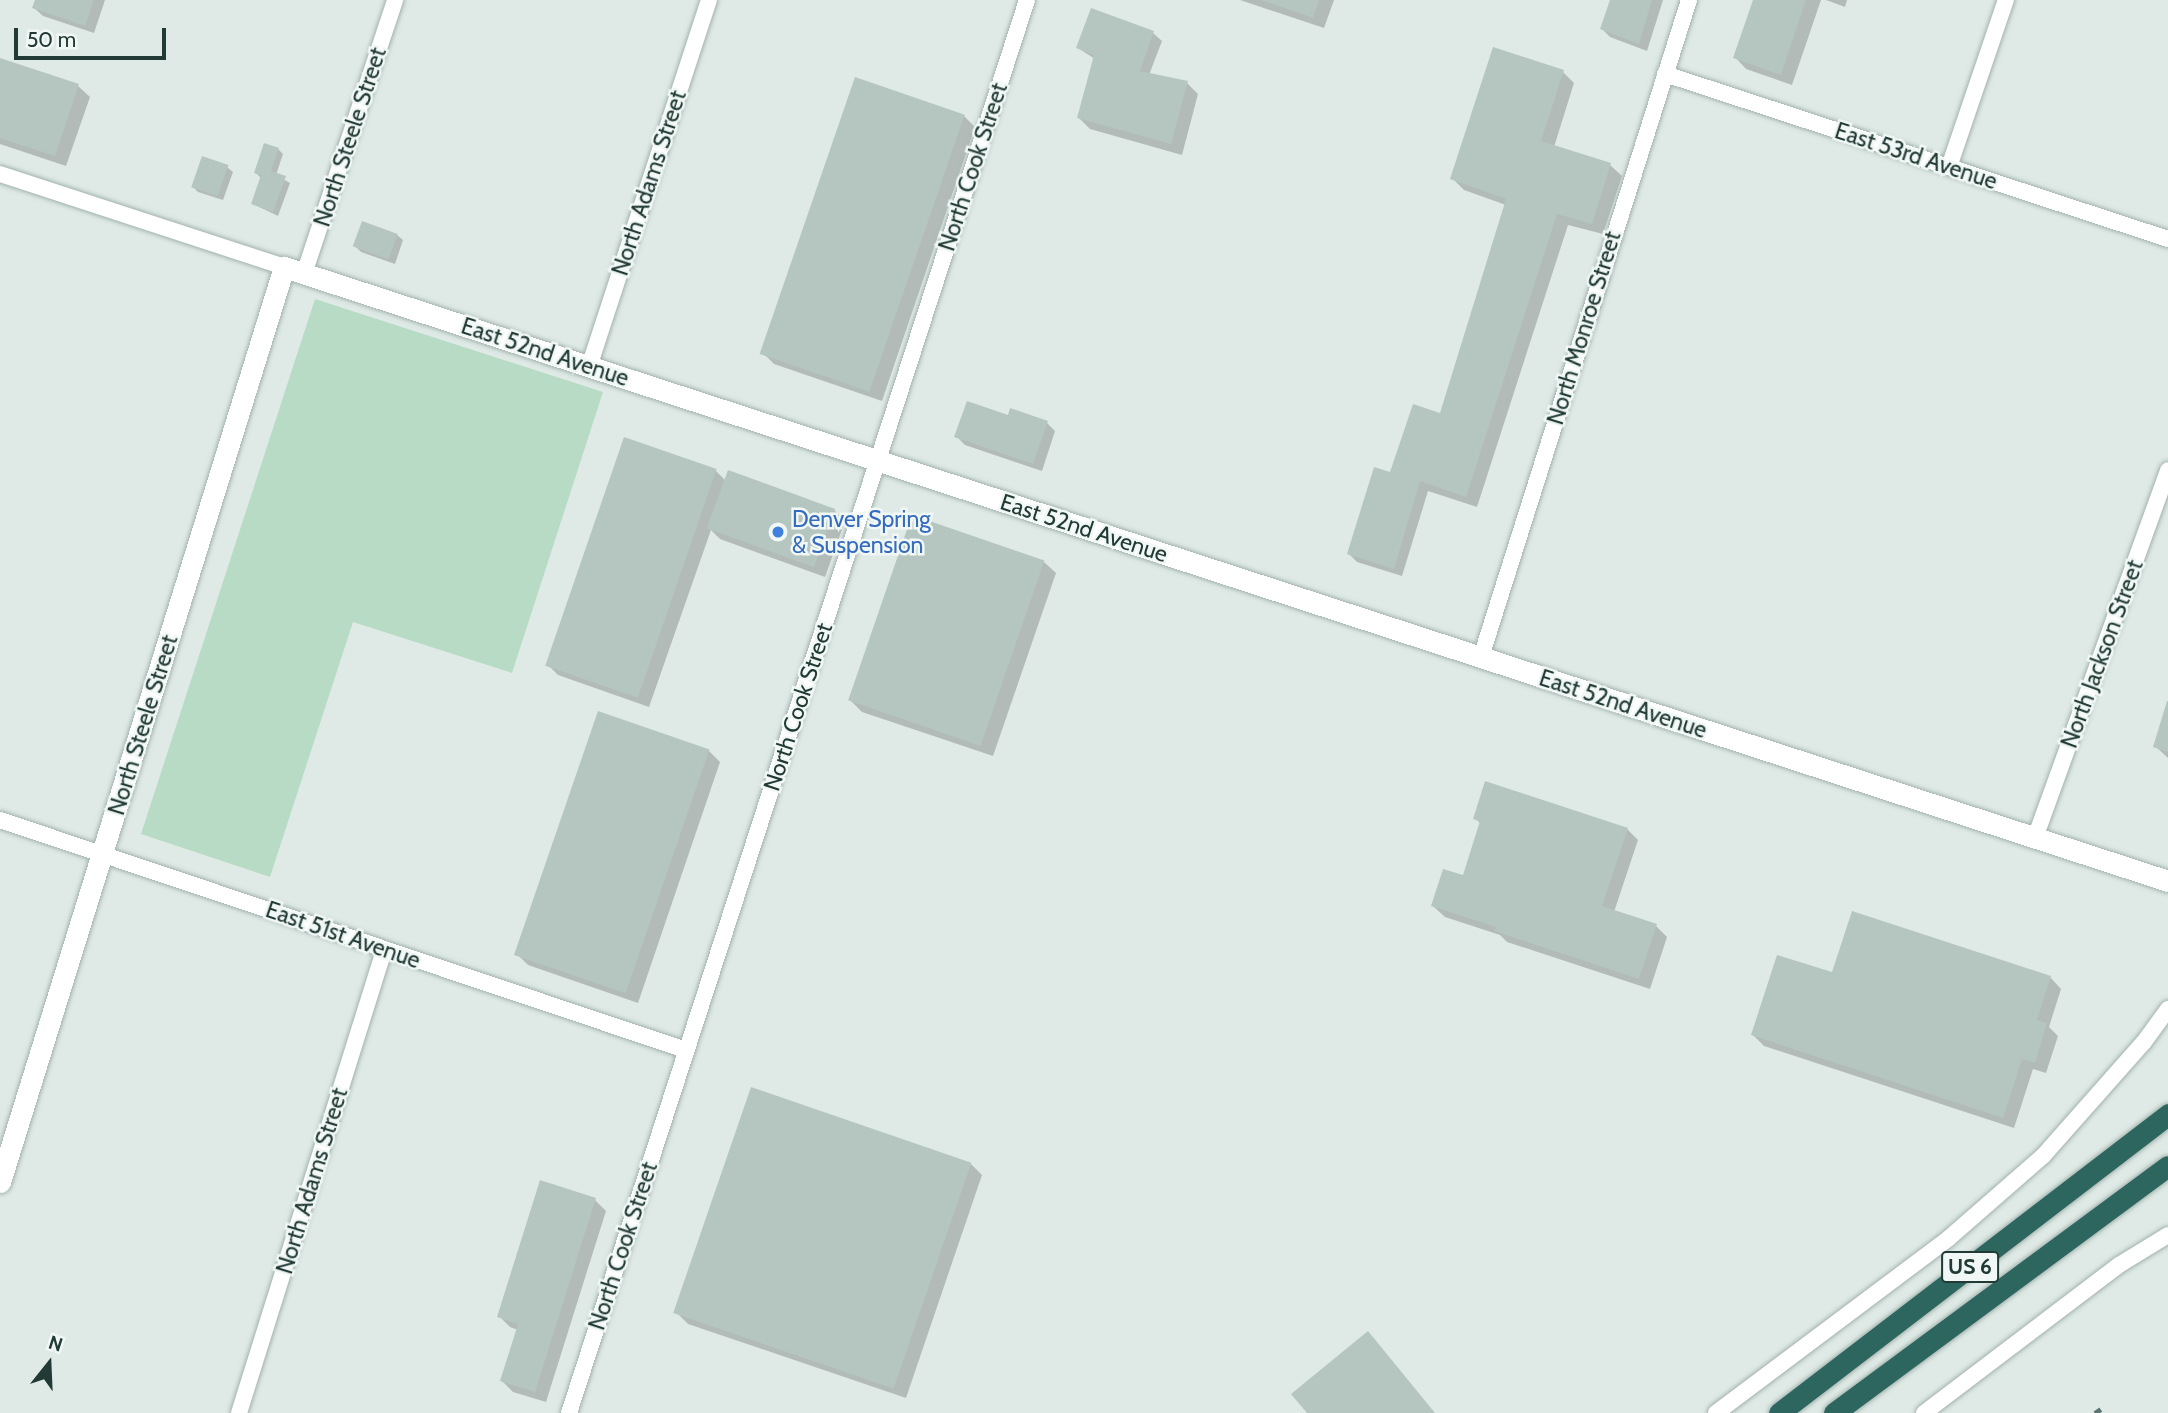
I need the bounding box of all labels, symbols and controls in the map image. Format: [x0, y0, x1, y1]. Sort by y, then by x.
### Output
scale bar [18, 14, 170, 58]
text: 50 m [27, 27, 76, 52]
street label: North Steele Street [308, 44, 392, 230]
street label: North Cook Street [933, 80, 1013, 254]
street label: North Adams Street [606, 87, 692, 279]
street label: East 53rd Avenue [1831, 117, 2001, 195]
street label: North Monroe Street [1541, 228, 1627, 428]
street label: East 52nd Avenue [458, 312, 632, 392]
street label: East 52nd Avenue [997, 488, 1171, 568]
place label: Denver Spring & Suspension [792, 505, 931, 559]
marker: Denver Spring & Suspension [770, 524, 786, 540]
street label: North Jackson Street [2055, 556, 2149, 752]
street label: North Cook Street [758, 620, 838, 794]
street label: North Steele Street [102, 632, 184, 818]
street label: East 52nd Avenue [1536, 664, 1710, 744]
street label: East 51st Avenue [262, 896, 424, 974]
street label: North Adams Street [271, 1085, 353, 1277]
street label: North Cook Street [583, 1159, 663, 1333]
road number: US 6 [1940, 1250, 2000, 1284]
north arrow [14, 1329, 84, 1399]
text: N [46, 1331, 66, 1357]

